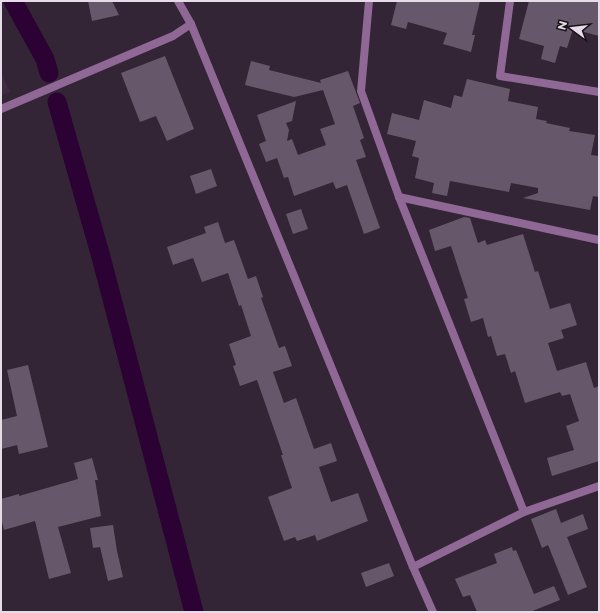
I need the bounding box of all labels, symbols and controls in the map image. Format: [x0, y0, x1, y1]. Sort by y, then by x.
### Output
north arrow [552, 8, 592, 48]
text: N [554, 19, 570, 32]

